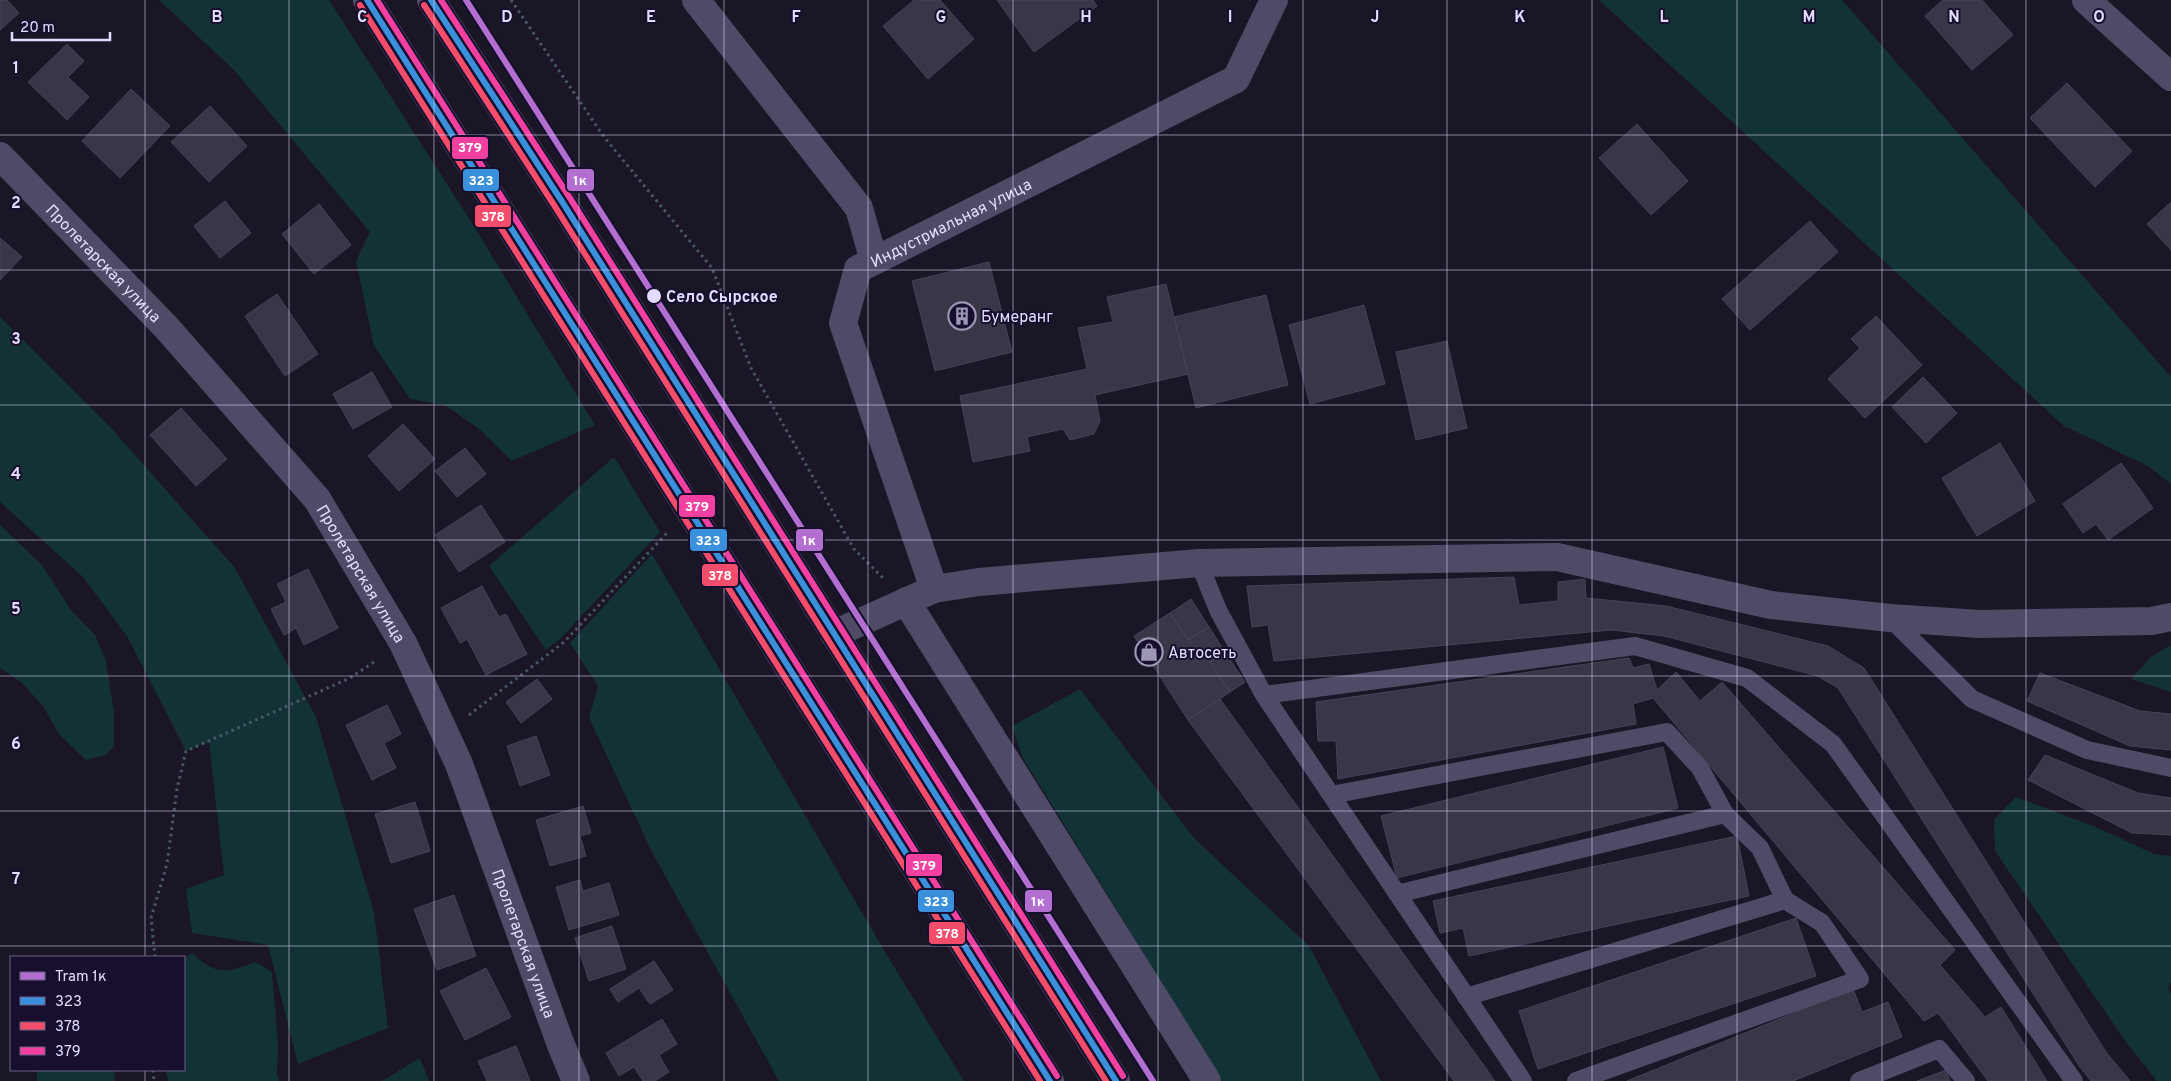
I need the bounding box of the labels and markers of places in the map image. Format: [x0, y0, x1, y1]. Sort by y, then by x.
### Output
marker: Село Сырское [645, 287, 663, 305]
place label: Село Сырское [666, 288, 778, 308]
building icon: Бумеранг [947, 301, 977, 331]
place label: Бумеранг [981, 308, 1053, 328]
shop icon: Автосеть [1134, 637, 1164, 667]
place label: Автосеть [1168, 644, 1237, 664]

